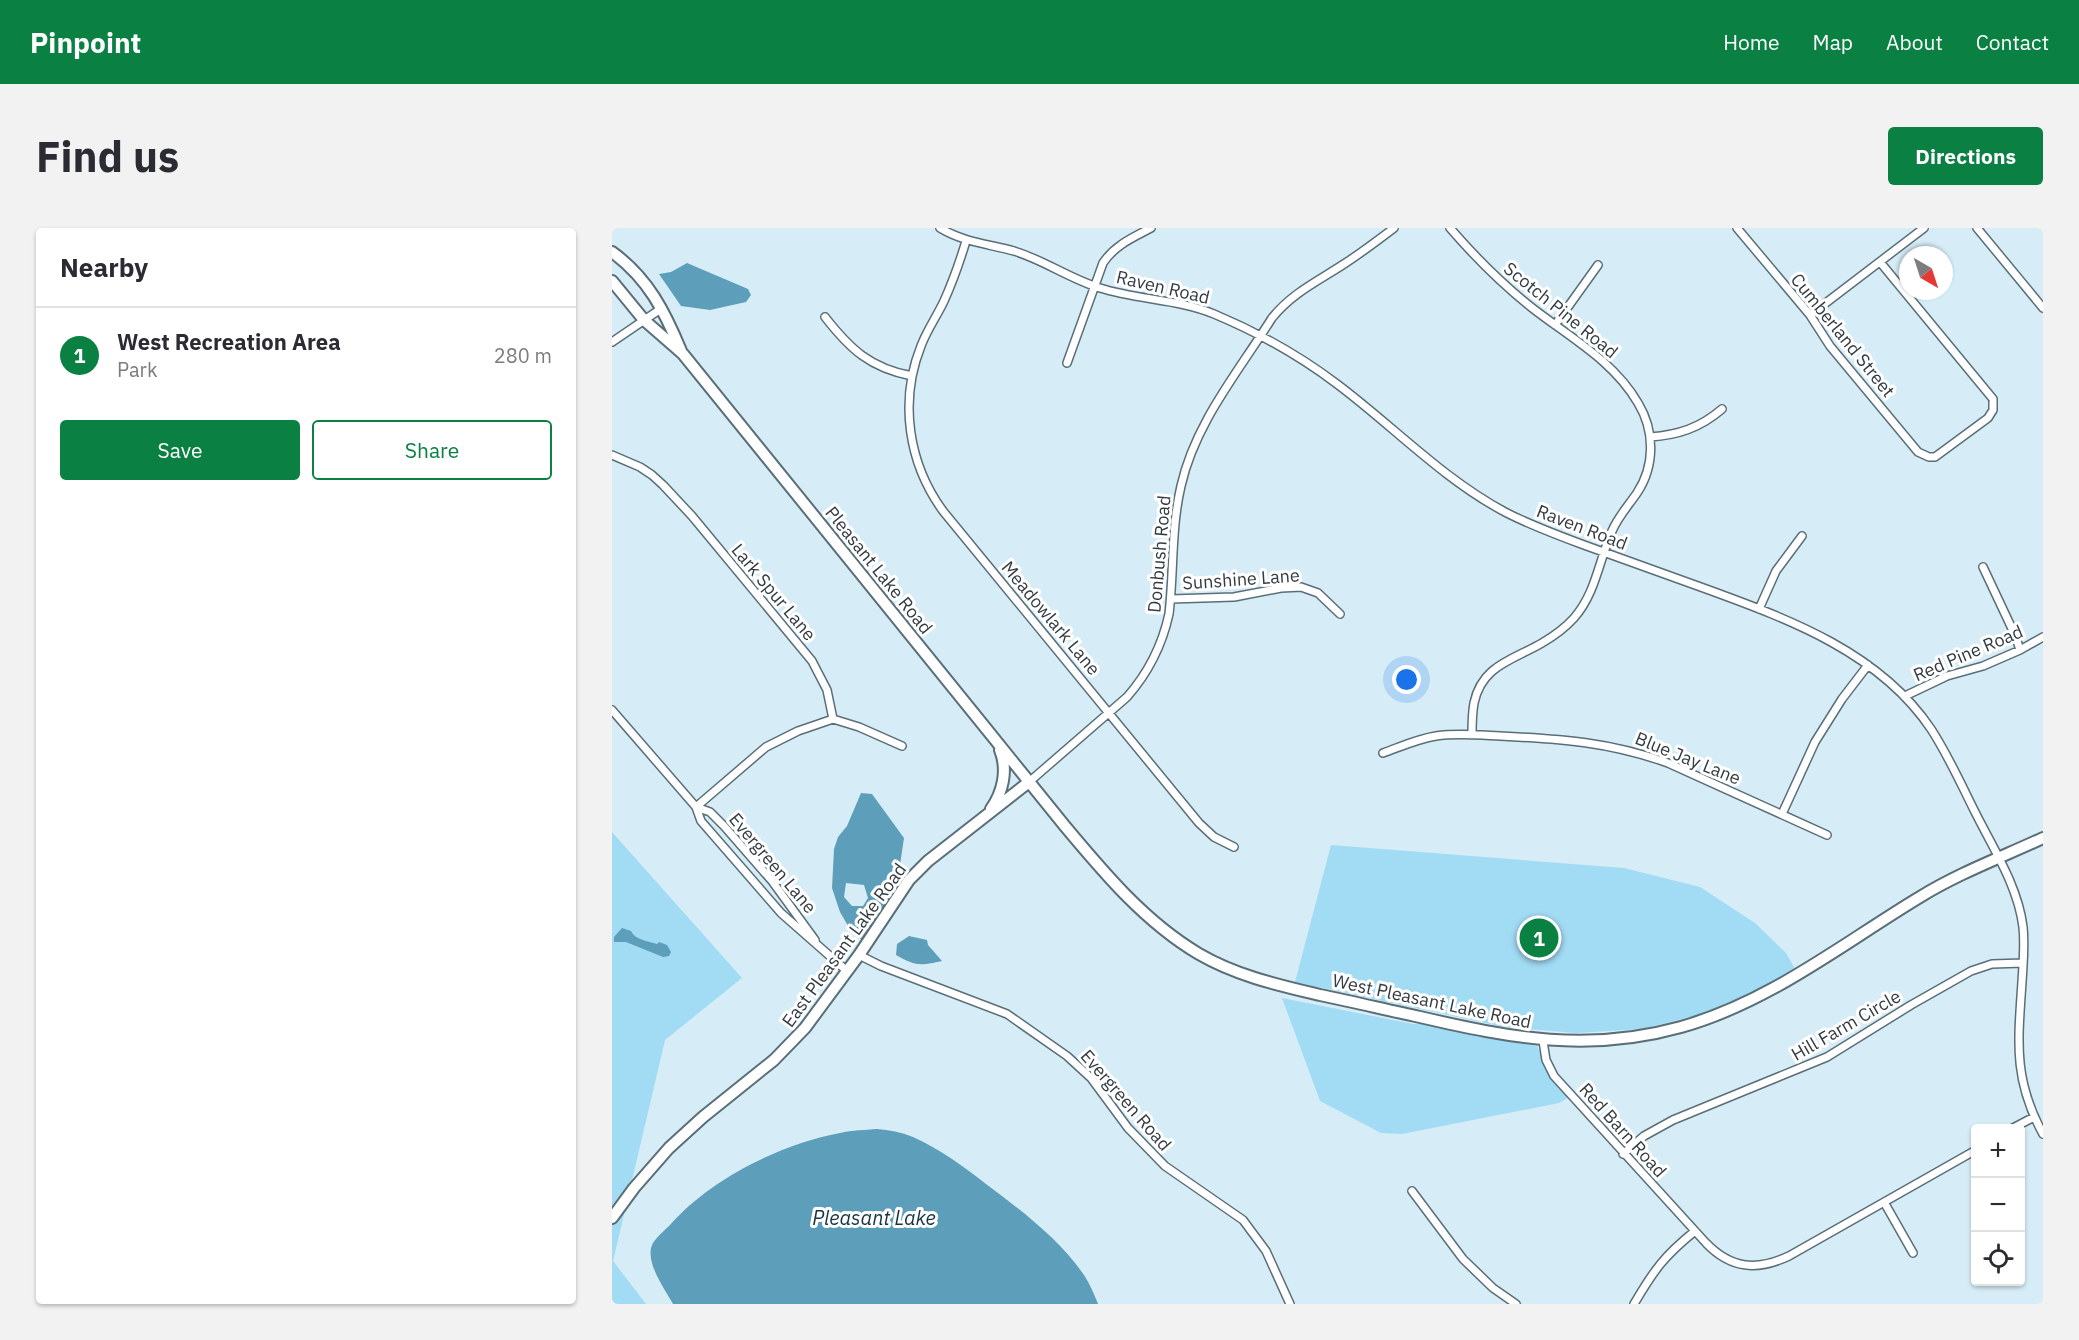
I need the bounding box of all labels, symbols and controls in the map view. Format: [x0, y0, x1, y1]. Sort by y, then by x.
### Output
text: Pinpoint [30, 24, 141, 61]
text: Home [1723, 28, 1780, 56]
text: Map [1813, 28, 1853, 56]
text: About [1886, 28, 1943, 56]
text: Contact [1976, 28, 2049, 56]
button: Directions [1888, 127, 2043, 185]
text: Find us [36, 129, 179, 184]
north arrow [1899, 246, 1953, 300]
text: Nearby [60, 250, 148, 284]
street label: Scotch Pine Road [1499, 257, 1623, 363]
street label: Raven Road [1114, 265, 1212, 309]
street label: Cumberland Street [1786, 268, 1900, 402]
text: West Recreation Area [117, 327, 341, 356]
text: 1 [74, 342, 86, 369]
text: 280 m [494, 342, 552, 369]
text: Park [117, 356, 157, 383]
button: Save [60, 420, 300, 480]
button: Share [312, 420, 552, 480]
street label: Donbush Road [1142, 494, 1176, 614]
street label: Raven Road [1533, 499, 1631, 555]
street label: Pleasant Lake Road [820, 501, 938, 639]
street label: Lark Spur Lane [727, 539, 821, 645]
street label: Meadowlark Lane [997, 556, 1105, 680]
street label: Sunshine Lane [1182, 563, 1301, 595]
street label: Red Pine Road [1910, 620, 2026, 686]
your location [1392, 665, 1421, 694]
street label: Blue Jay Lane [1632, 726, 1744, 790]
street label: Evergreen Lane [724, 808, 822, 918]
street label: East Pleasant Lake Road [777, 859, 911, 1031]
pin: 1 [1520, 916, 1558, 960]
street label: West Pleasant Lake Road [1331, 969, 1533, 1033]
street label: Hill Farm Circle [1787, 984, 1905, 1066]
street label: Evergreen Road [1076, 1045, 1176, 1155]
street label: Red Barn Road [1574, 1078, 1672, 1182]
map controls [1971, 1124, 2025, 1286]
button: + [1971, 1124, 2025, 1178]
button: − [1971, 1178, 2025, 1232]
water label: Pleasant Lake [812, 1204, 936, 1231]
button: locate [1971, 1232, 2025, 1286]

